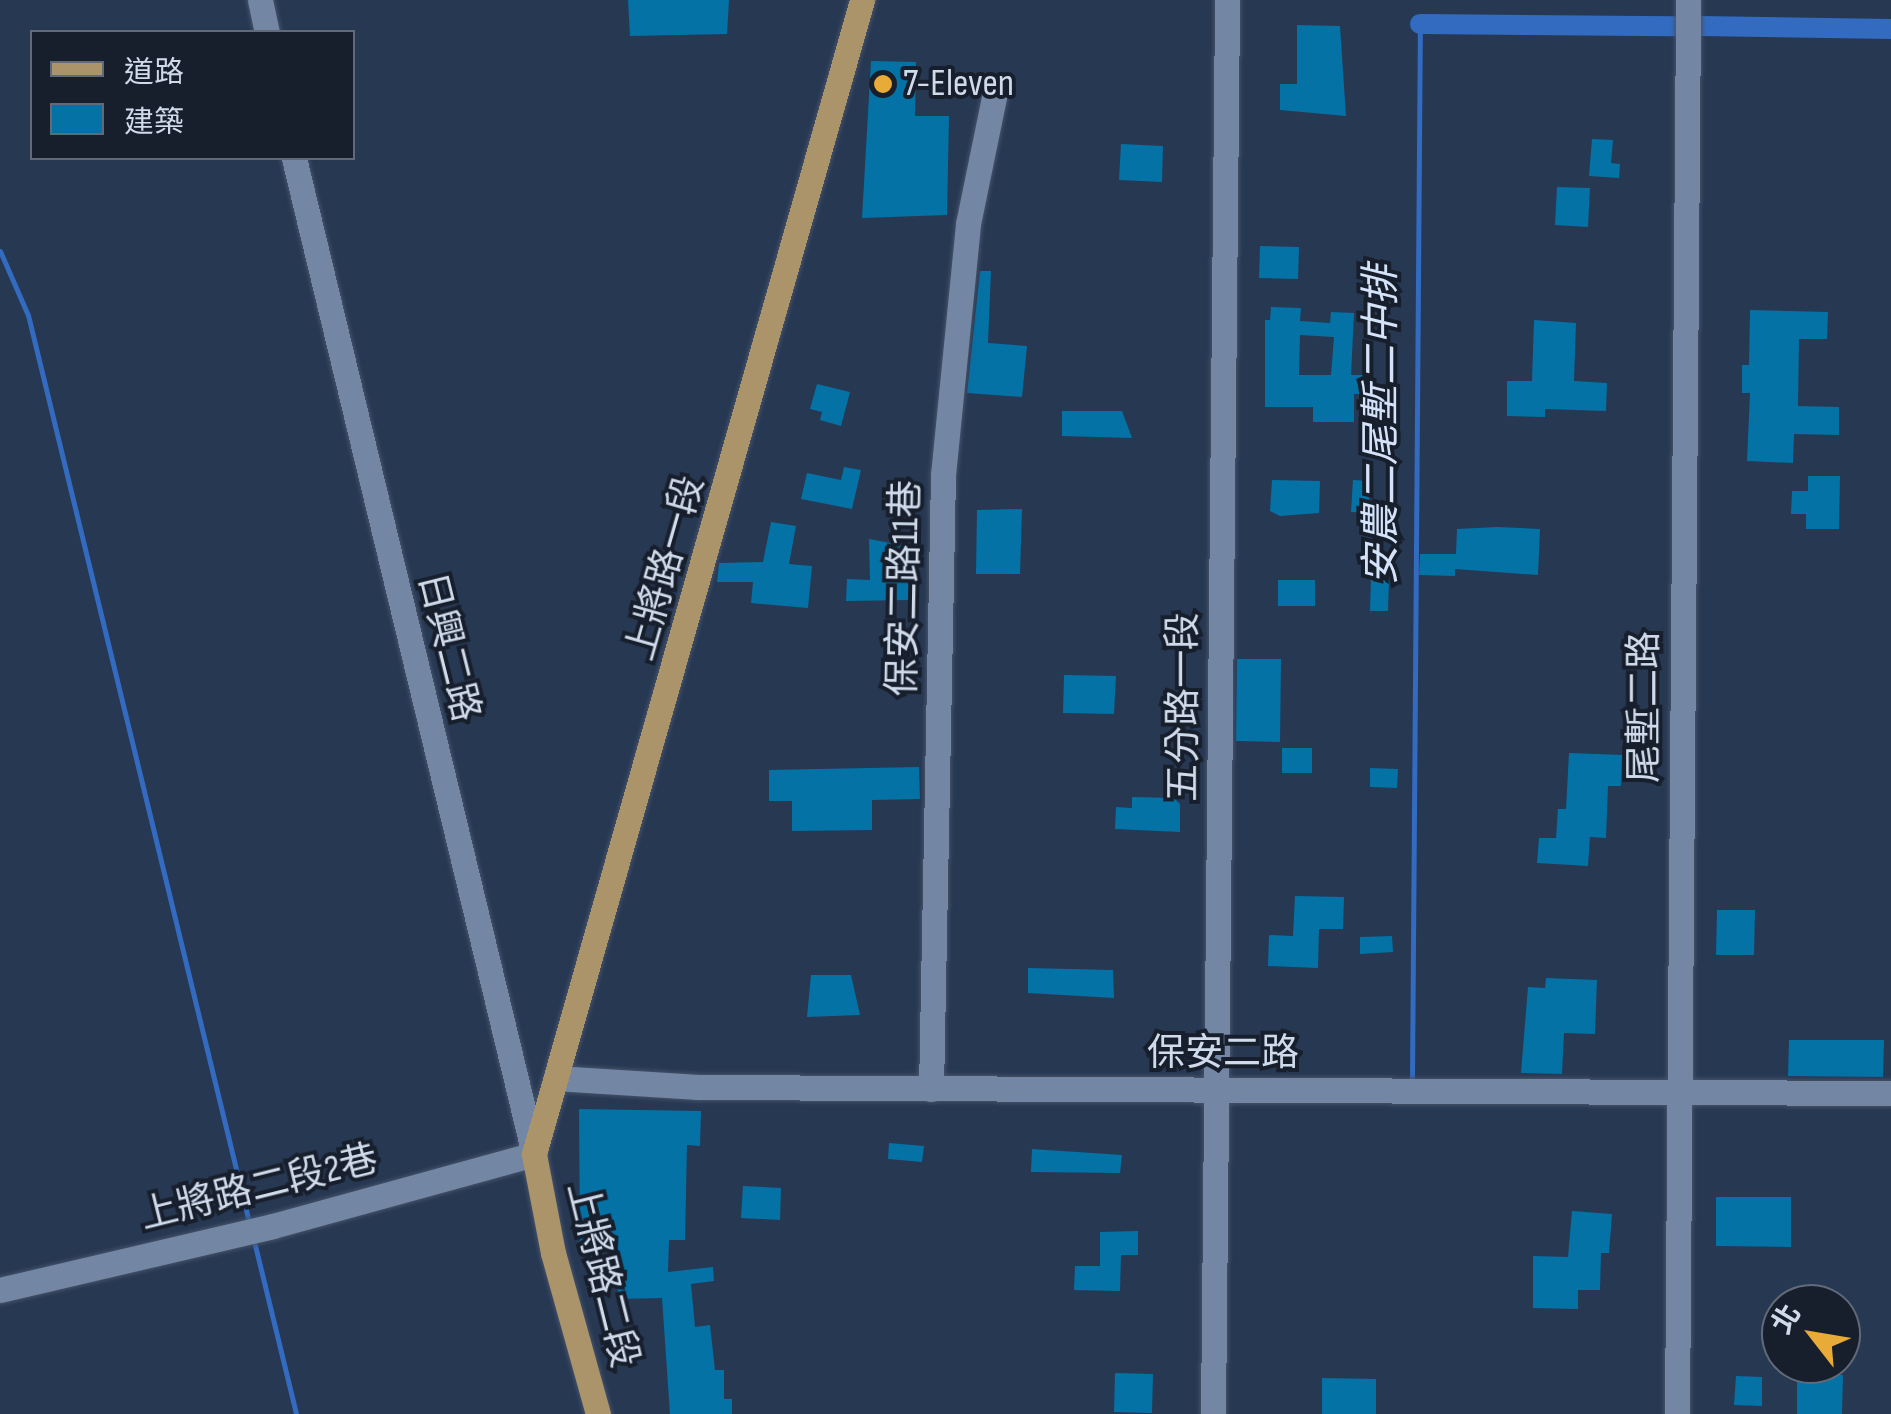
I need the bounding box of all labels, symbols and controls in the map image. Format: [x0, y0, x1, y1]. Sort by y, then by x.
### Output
legend [30, 30, 355, 160]
text: 道路 [124, 55, 184, 91]
place label: 7-Eleven [903, 61, 1014, 107]
marker: 7-Eleven [872, 73, 894, 95]
text: 建築 [124, 105, 184, 141]
water label: 安農二尾塹二中排 [1358, 265, 1406, 585]
street label: 上將路一段 [618, 470, 714, 666]
street label: 保安二路11巷 [880, 479, 930, 697]
street label: 日興二路 [407, 568, 489, 726]
street label: 五分路一段 [1161, 612, 1207, 802]
street label: 尾塹二路 [1622, 631, 1668, 783]
street label: 保安二路 [1147, 1031, 1299, 1077]
street label: 上將路二段2巷 [135, 1136, 383, 1240]
street label: 上將路二段 [557, 1177, 647, 1373]
north arrow [1761, 1284, 1861, 1384]
text: 北 [1765, 1299, 1808, 1340]

